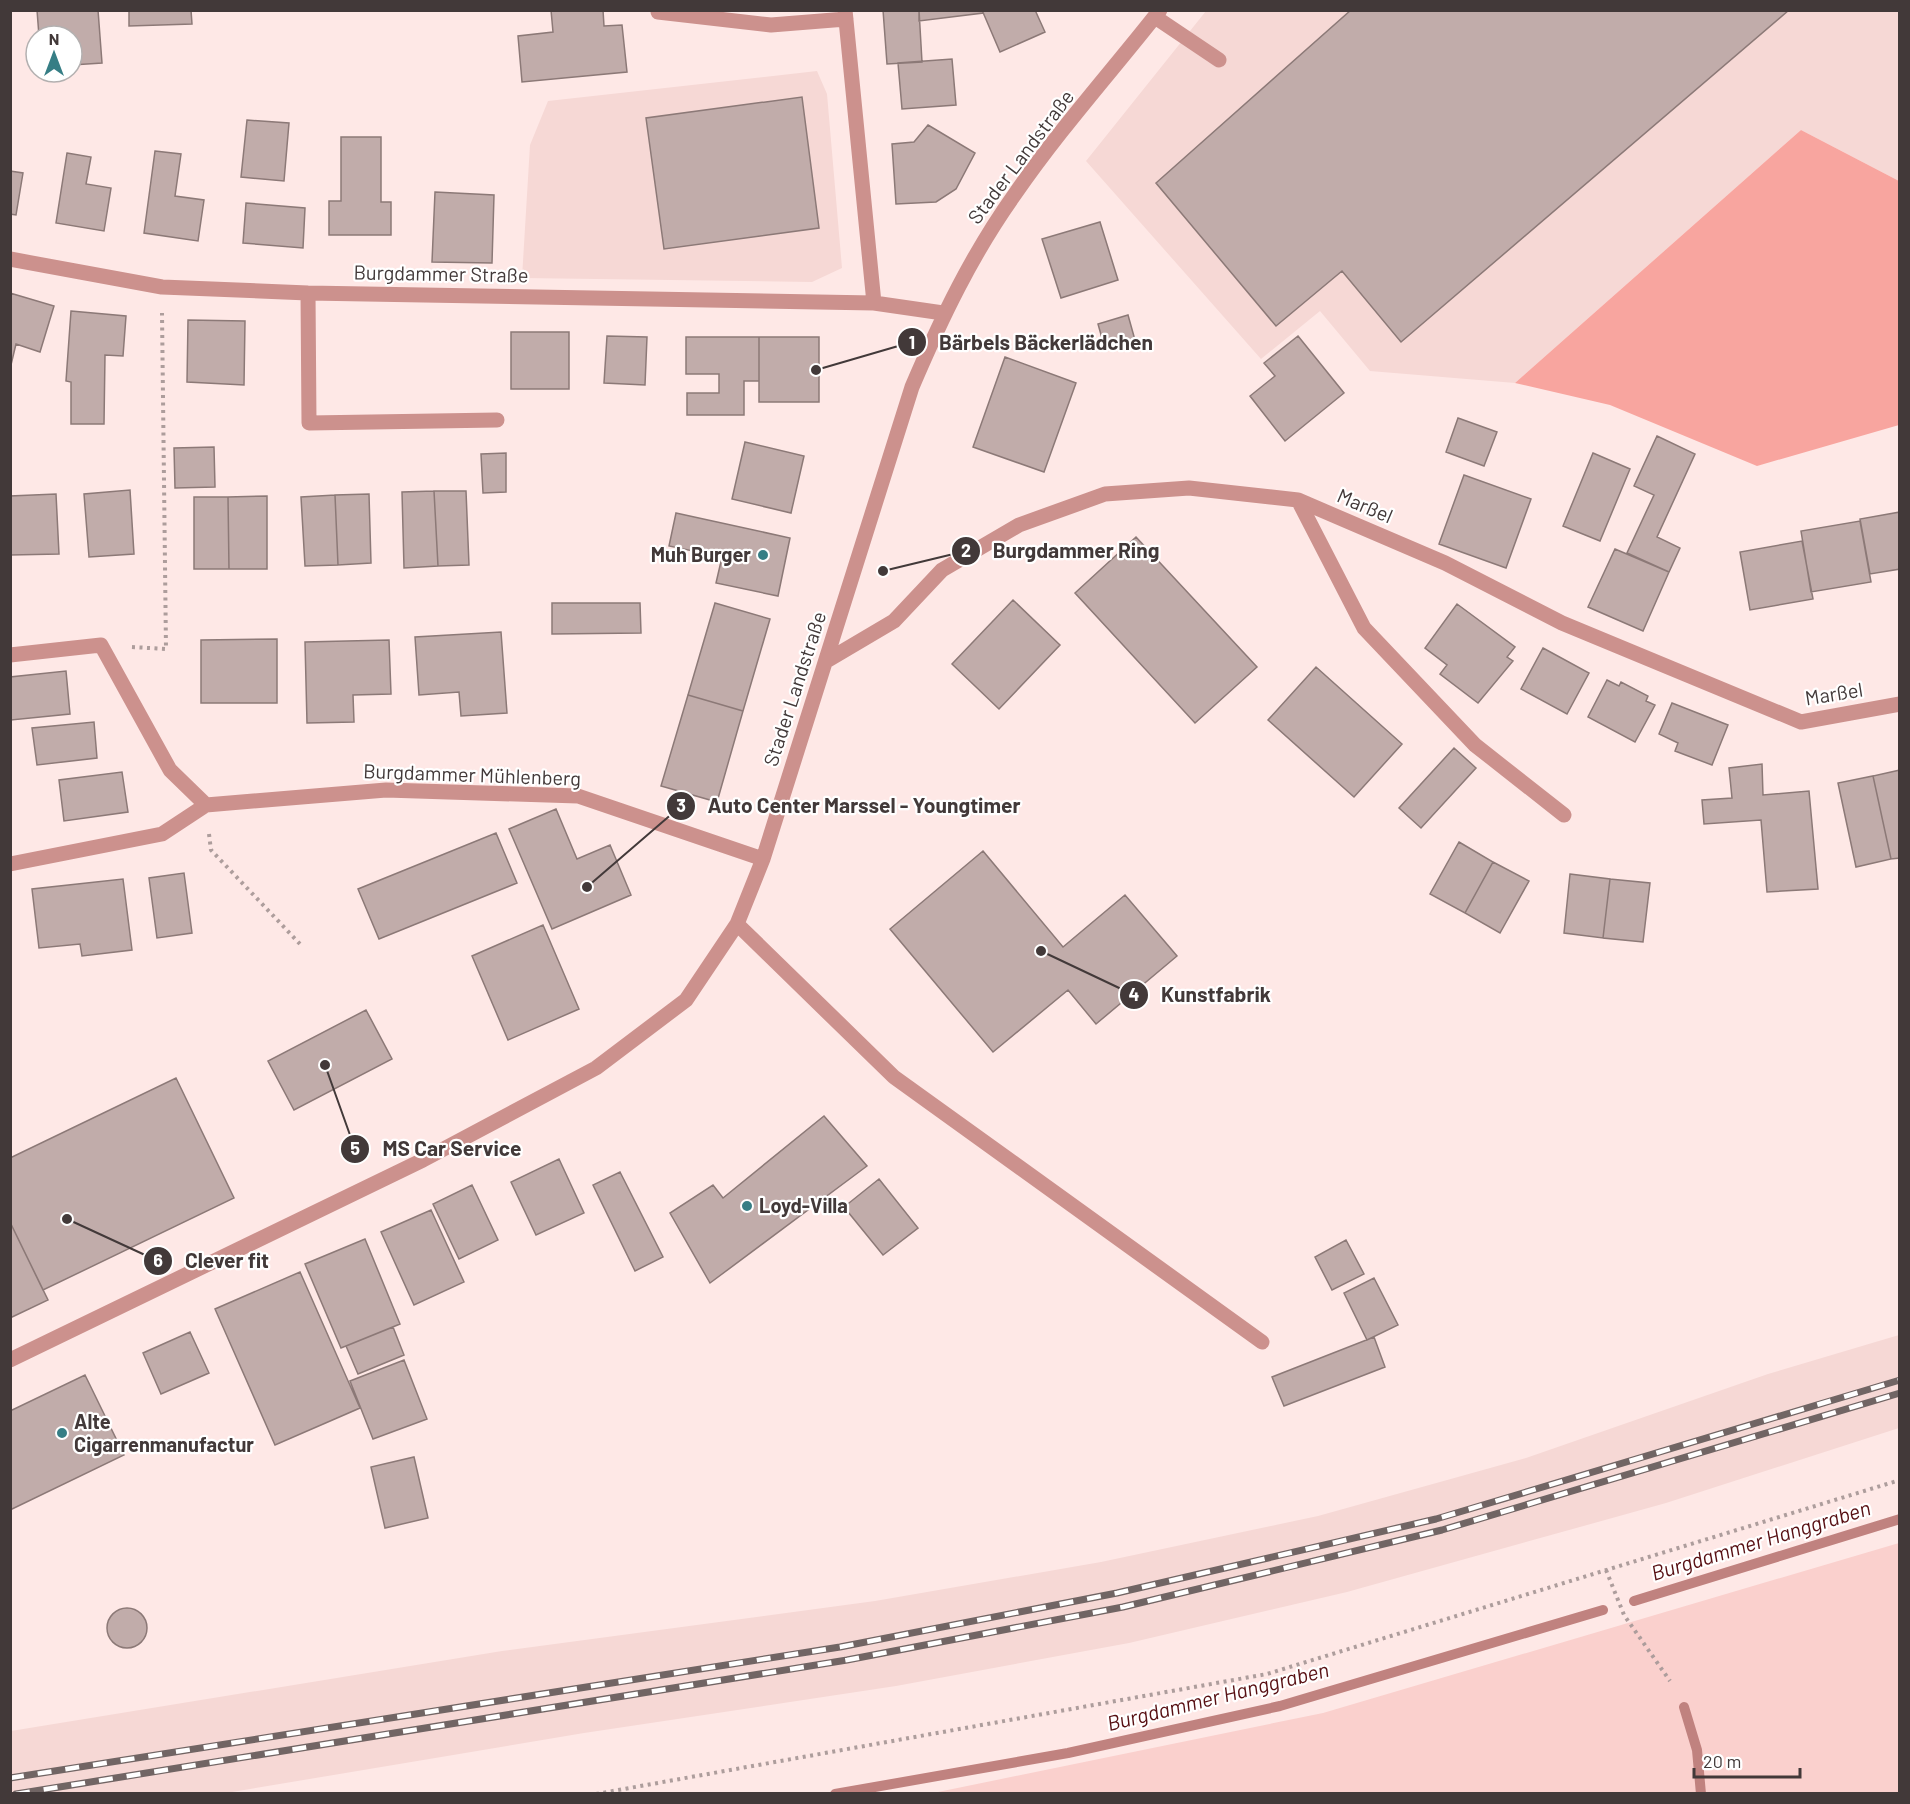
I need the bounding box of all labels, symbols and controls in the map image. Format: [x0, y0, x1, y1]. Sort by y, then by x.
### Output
north arrow [24, 24, 84, 84]
text: N [49, 29, 59, 48]
street label: Stader Landstraße [962, 85, 1078, 228]
street label: Burgdammer Straße [353, 259, 529, 287]
callout: Bärbels Bäckerlädchen [897, 323, 1165, 362]
text: Bärbels Bäckerlädchen [939, 329, 1153, 354]
text: 1 [909, 331, 915, 353]
street label: Marßel [1334, 483, 1397, 527]
callout: Burgdammer Ring [951, 532, 1171, 571]
text: Burgdammer Ring [993, 537, 1159, 562]
text: 2 [961, 539, 971, 561]
place label: Muh Burger [651, 542, 751, 566]
marker: Muh Burger [756, 548, 770, 562]
street label: Stader Landstraße [758, 608, 830, 769]
street label: Marßel [1803, 677, 1864, 709]
street label: Burgdammer Mühlenberg [363, 758, 581, 790]
callout: Auto Center Marssel - Youngtimer [666, 786, 1033, 825]
text: Auto Center Marssel - Youngtimer [708, 792, 1020, 817]
text: 3 [676, 794, 686, 816]
callout: Kunstfabrik [1119, 976, 1283, 1015]
text: Kunstfabrik [1161, 981, 1271, 1006]
text: 4 [1129, 983, 1140, 1005]
callout: MS Car Service [340, 1130, 533, 1169]
text: MS Car Service [383, 1135, 521, 1160]
text: 5 [350, 1137, 360, 1159]
place label: Loyd-Villa [759, 1193, 848, 1217]
marker: Loyd-Villa [740, 1199, 754, 1213]
callout: Clever fit [143, 1241, 281, 1280]
text: Clever fit [185, 1247, 269, 1272]
text: 6 [153, 1249, 163, 1271]
place label: Alte Cigarrenmanufactur [74, 1409, 254, 1456]
marker: Alte Cigarrenmanufactur [55, 1426, 69, 1440]
water label: Burgdammer Hanggraben [1648, 1494, 1873, 1585]
water label: Burgdammer Hanggraben [1104, 1656, 1331, 1735]
scale bar [1694, 1741, 1800, 1779]
text: 20 m [1703, 1750, 1741, 1772]

